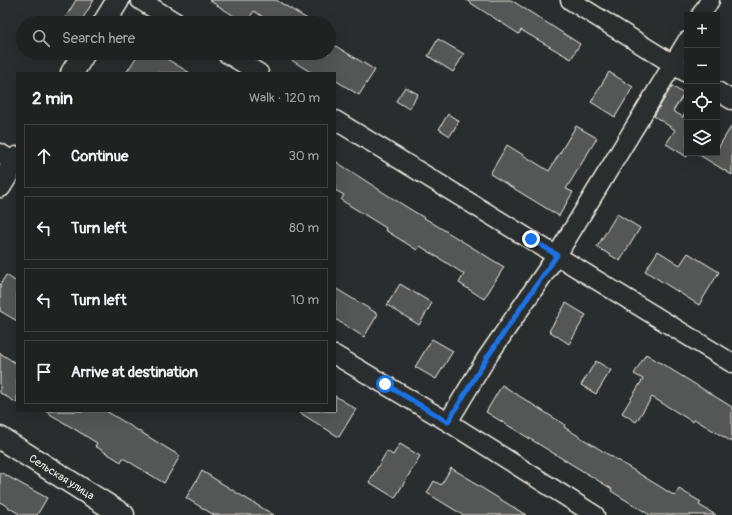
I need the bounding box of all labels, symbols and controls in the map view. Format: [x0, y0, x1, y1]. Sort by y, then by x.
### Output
map controls [684, 12, 720, 156]
button: + [684, 12, 720, 48]
search box [16, 16, 336, 60]
icon: search [30, 27, 52, 49]
text: Search here [62, 29, 135, 48]
button: − [684, 48, 720, 84]
button: locate [684, 84, 720, 120]
text: 2 min [32, 88, 73, 109]
text: Walk · 120 m [249, 90, 320, 106]
button: layers [684, 120, 720, 156]
icon: ahead [33, 145, 55, 167]
text: Continue [71, 147, 129, 166]
text: 30 m [289, 148, 319, 164]
icon: left [33, 217, 55, 239]
text: Turn left [71, 219, 127, 238]
text: 80 m [289, 220, 319, 236]
route end [522, 230, 540, 248]
icon: left [33, 289, 55, 311]
text: Turn left [71, 291, 127, 310]
text: 10 m [291, 292, 319, 308]
icon: arrive [33, 361, 55, 383]
text: Arrive at destination [71, 363, 198, 382]
route start [376, 375, 394, 393]
street label: Сельская улица [27, 452, 97, 502]

